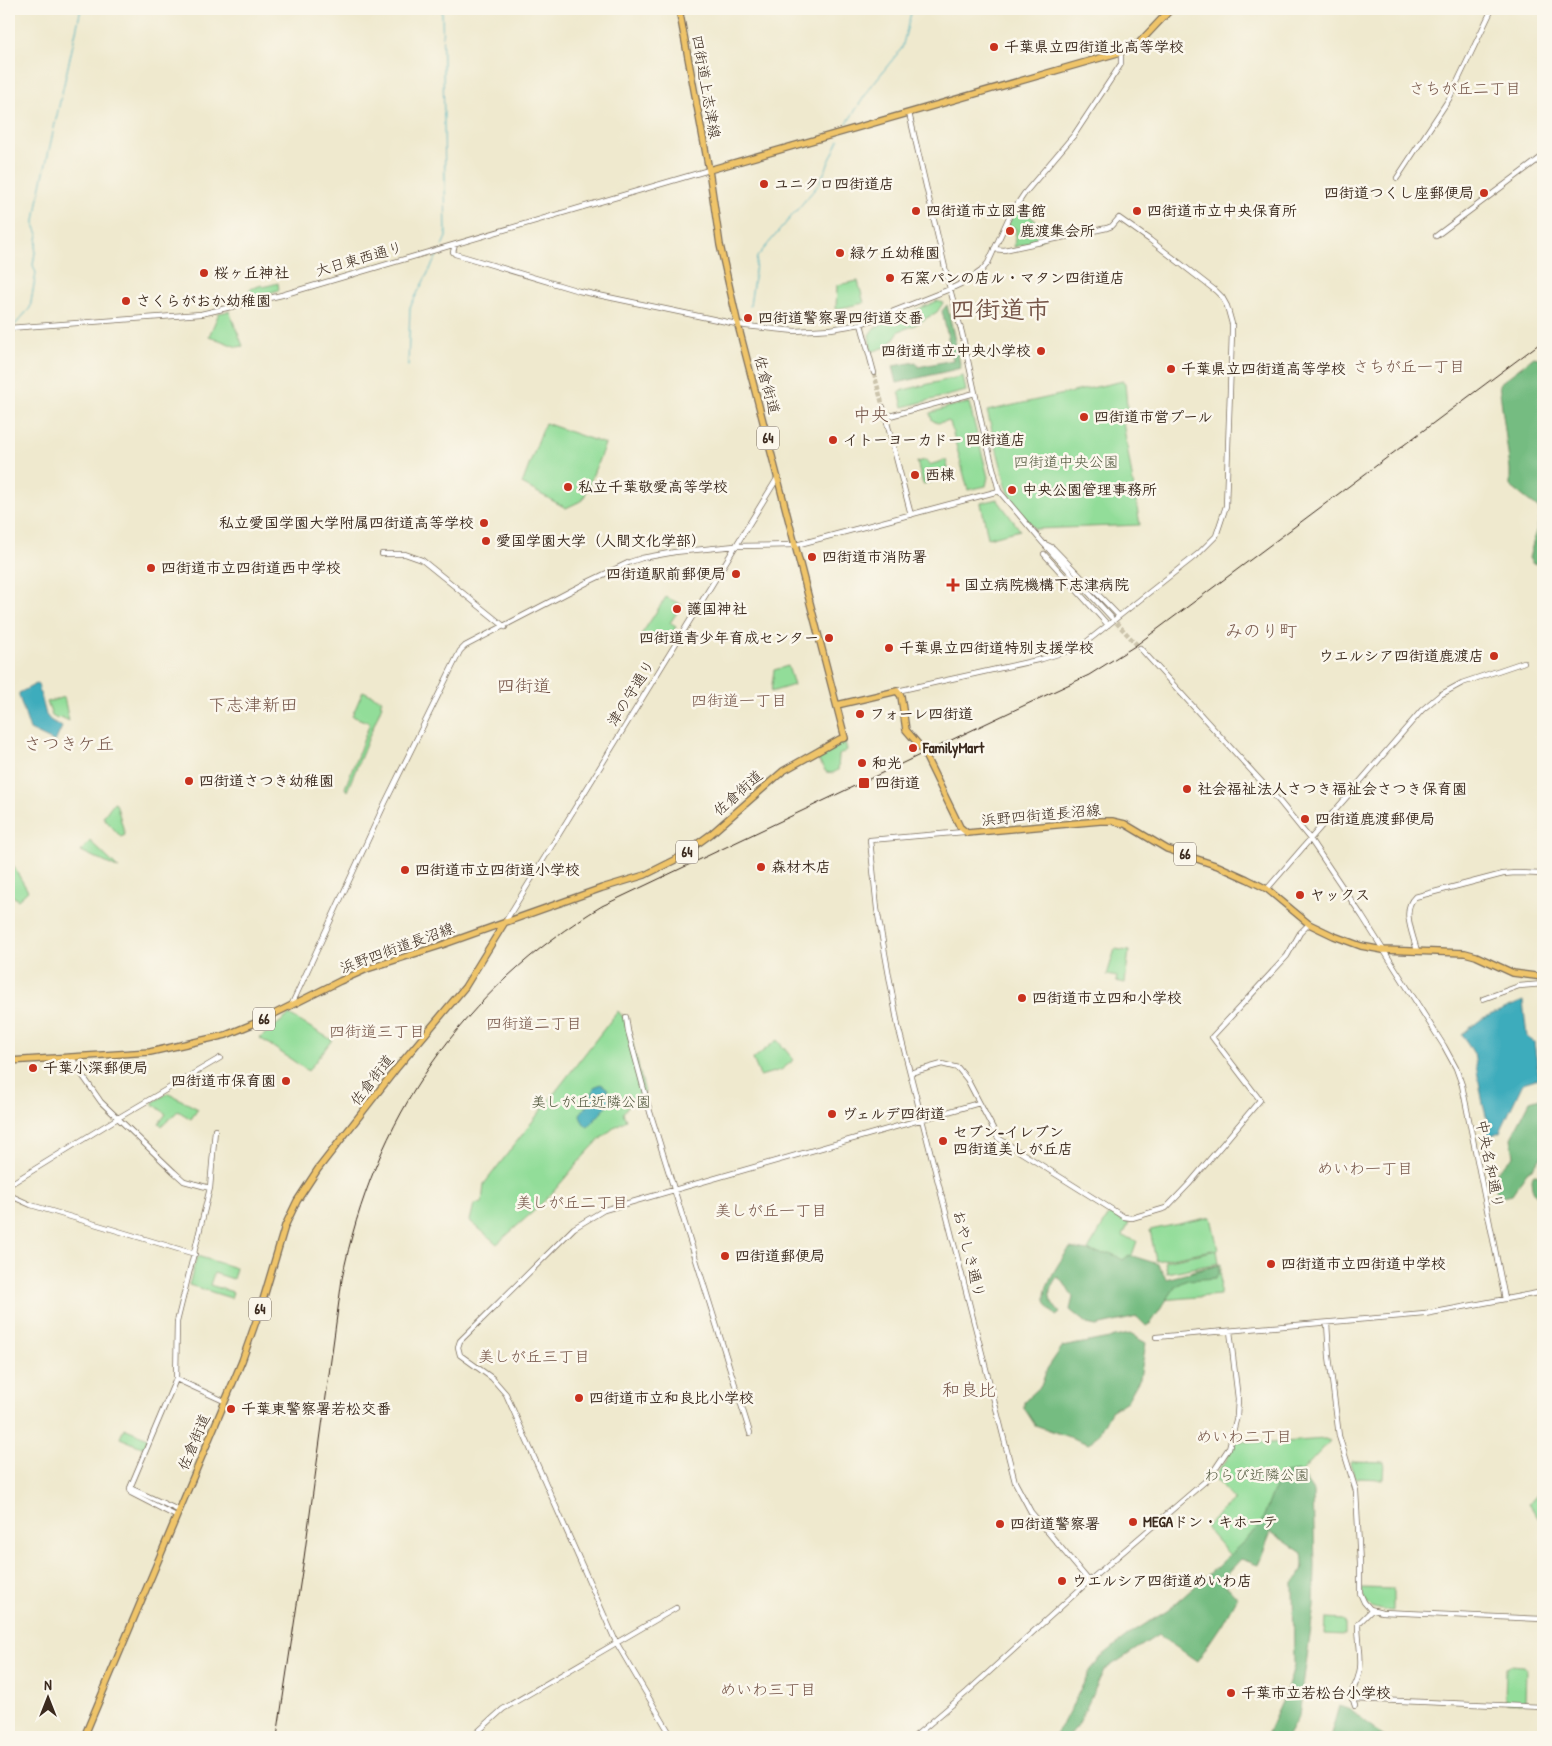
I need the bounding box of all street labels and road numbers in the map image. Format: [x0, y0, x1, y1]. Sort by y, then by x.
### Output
street label: 四街道上志津線 [687, 33, 726, 140]
street label: 大日東西通り [313, 236, 405, 281]
street label: 佐倉街道 [750, 353, 785, 417]
road number: 64 [757, 426, 779, 449]
street label: 津の守通り [602, 655, 659, 730]
street label: 佐倉街道 [708, 765, 767, 821]
street label: 浜野四街道長沼線 [980, 799, 1102, 830]
road number: 64 [676, 840, 698, 864]
road number: 66 [1174, 842, 1196, 866]
street label: 浜野四街道長沼線 [337, 917, 457, 978]
road number: 66 [253, 1008, 275, 1030]
street label: 佐倉街道 [345, 1050, 398, 1110]
street label: 中央名和通り [1472, 1118, 1509, 1210]
street label: おやしき通り [948, 1208, 991, 1300]
road number: 64 [249, 1298, 271, 1320]
street label: 佐倉街道 [172, 1410, 215, 1474]

